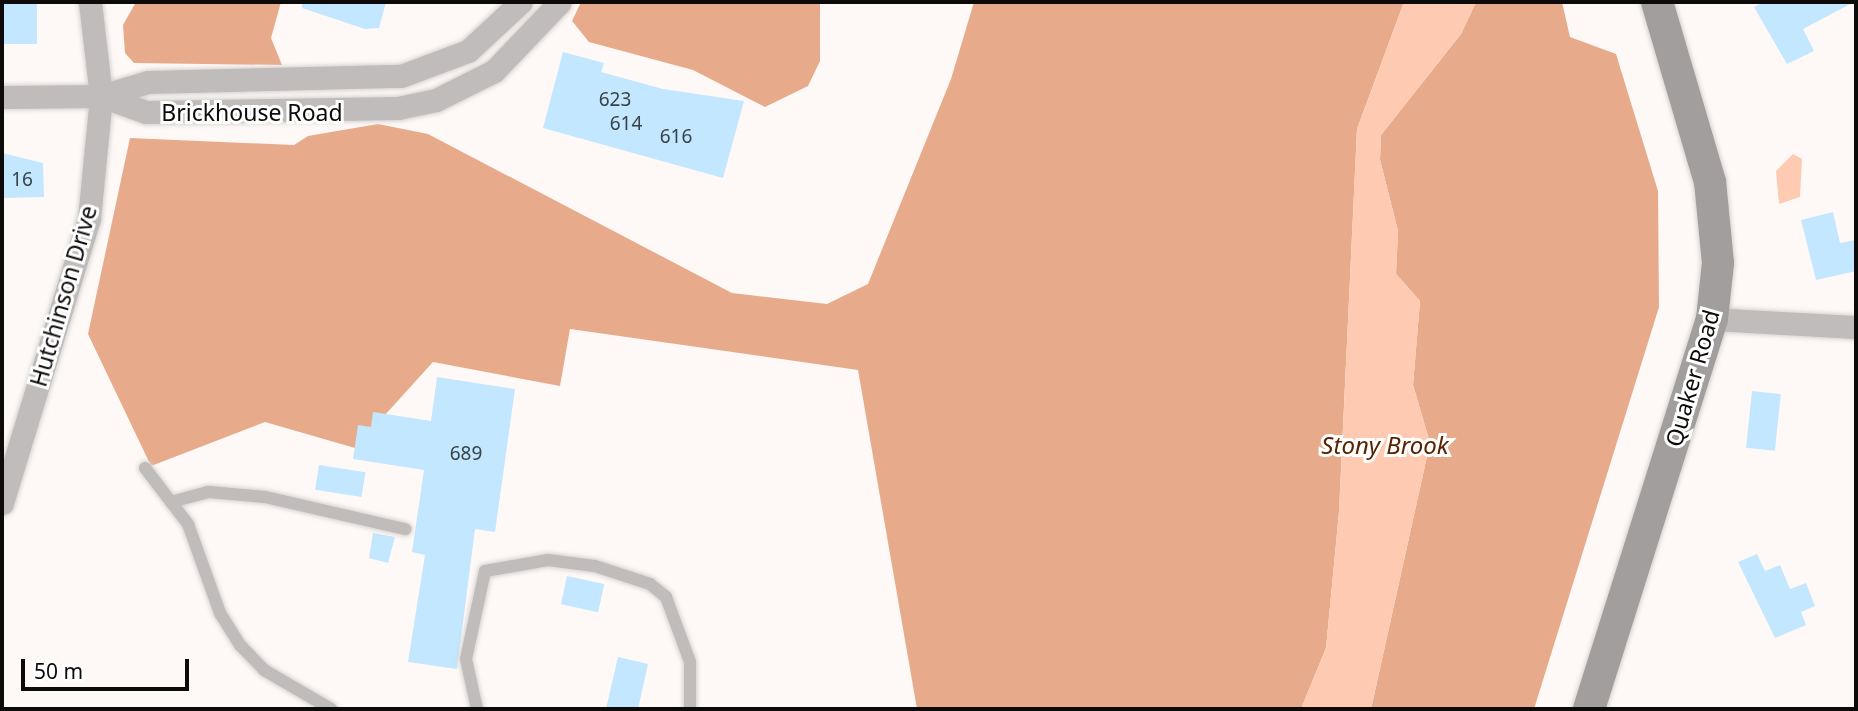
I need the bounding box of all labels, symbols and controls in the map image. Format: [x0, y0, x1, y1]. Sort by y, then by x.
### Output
house number: 623 [599, 89, 631, 111]
street label: Brickhouse Road [161, 98, 343, 126]
house number: 614 [610, 113, 642, 135]
house number: 616 [660, 126, 692, 148]
house number: 16 [11, 169, 33, 191]
street label: Hutchinson Drive [24, 202, 102, 390]
street label: Quaker Road [1659, 306, 1725, 450]
water label: Stony Brook [1321, 431, 1449, 459]
house number: 689 [450, 443, 482, 465]
scale bar [24, 644, 192, 688]
text: 50 m [34, 657, 83, 685]

